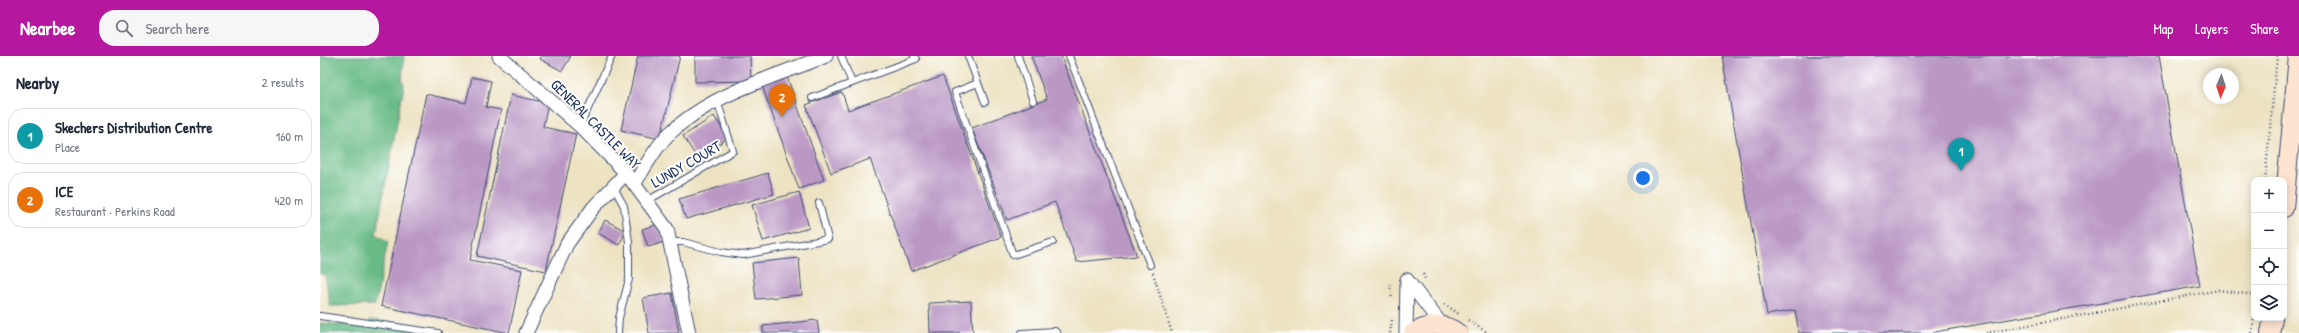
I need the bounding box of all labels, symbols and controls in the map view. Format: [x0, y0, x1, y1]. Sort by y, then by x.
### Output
search box [99, 10, 379, 46]
text: Nearbee [20, 15, 75, 41]
icon: search [113, 17, 135, 39]
text: Search here [145, 18, 210, 39]
text: Map [2153, 19, 2173, 38]
text: Layers [2195, 19, 2228, 38]
text: Share [2250, 19, 2279, 38]
north arrow [2203, 68, 2239, 104]
text: Nearby [16, 71, 59, 94]
text: 2 results [262, 73, 304, 91]
street label: GENERAL CASTLE WAY [546, 74, 646, 174]
pin: 2 [769, 84, 795, 117]
text: Skechers Distribution Centre [55, 117, 213, 138]
text: 1 [28, 127, 32, 145]
text: 160 m [275, 127, 303, 145]
street label: LUNDY COURT [647, 135, 726, 193]
text: Place [55, 138, 80, 156]
pin: 1 [1948, 138, 1974, 171]
your location [1633, 168, 1653, 188]
map controls [2251, 177, 2287, 321]
button: + [2251, 177, 2287, 213]
text: ICE [55, 181, 73, 202]
text: 2 [27, 191, 33, 209]
text: 420 m [274, 191, 303, 209]
text: Restaurant · Perkins Road [55, 202, 175, 220]
button: − [2251, 213, 2287, 249]
button: locate [2251, 249, 2287, 285]
button: layers [2251, 285, 2287, 321]

